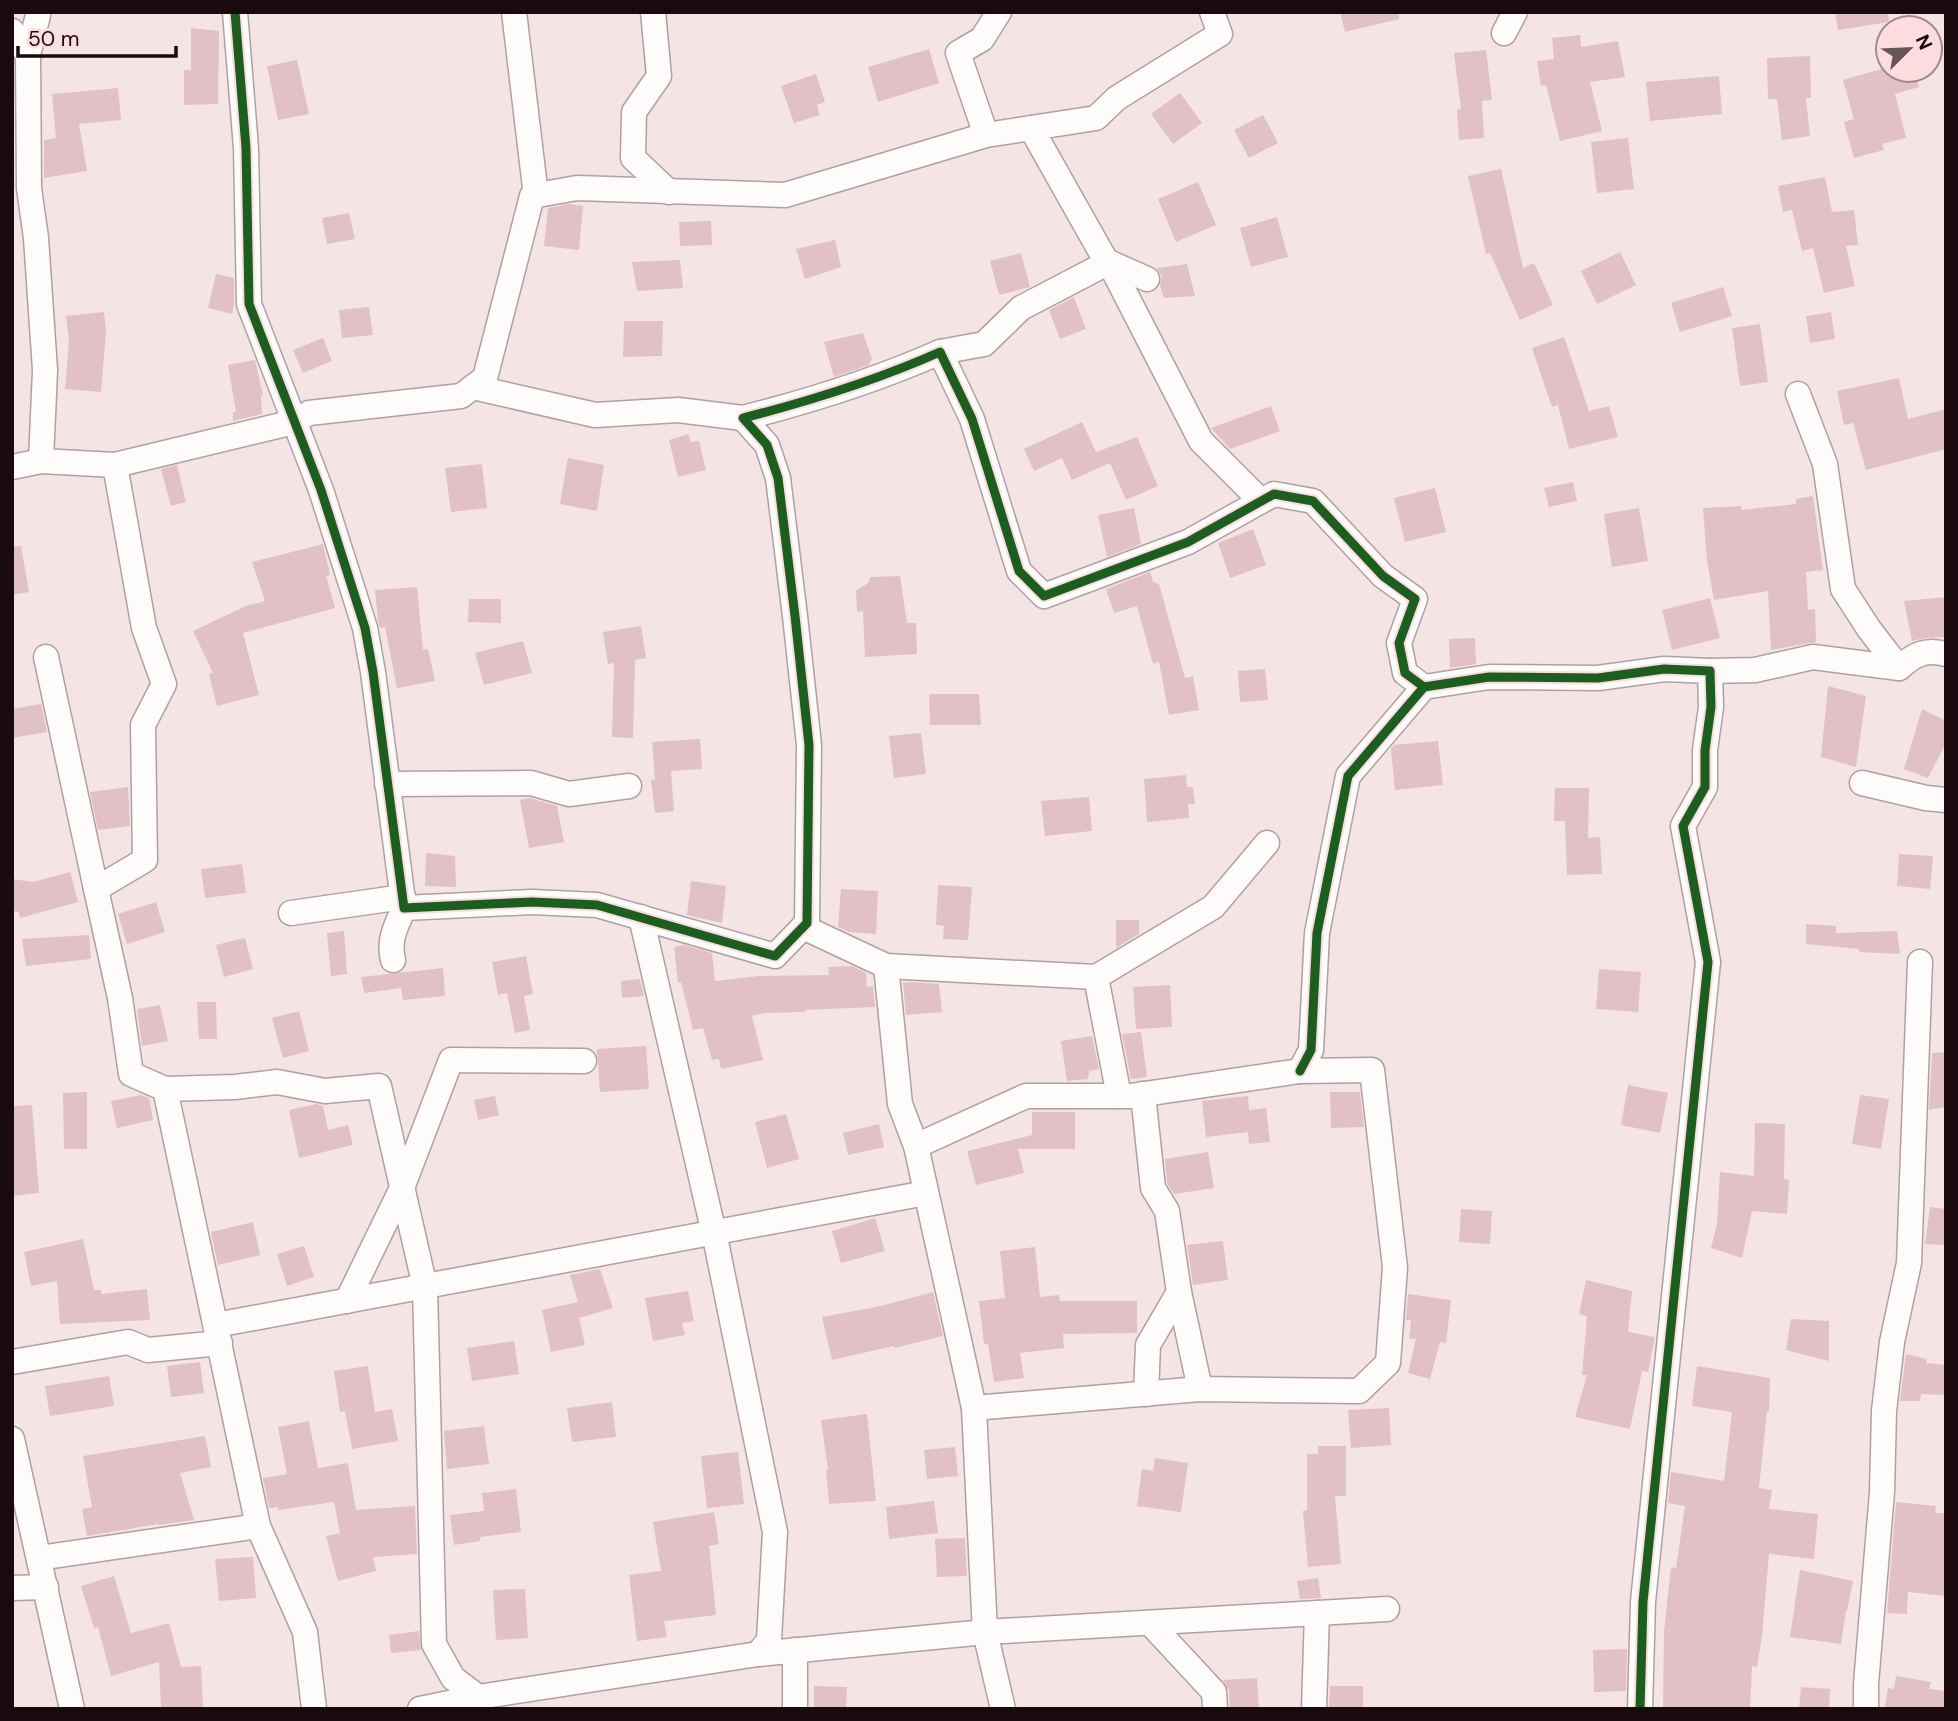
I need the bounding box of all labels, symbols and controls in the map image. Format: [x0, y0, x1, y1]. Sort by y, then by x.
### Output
scale bar [18, 14, 175, 58]
north arrow [1874, 14, 1944, 84]
text: 50 m [28, 25, 79, 53]
text: N [1910, 31, 1938, 54]

